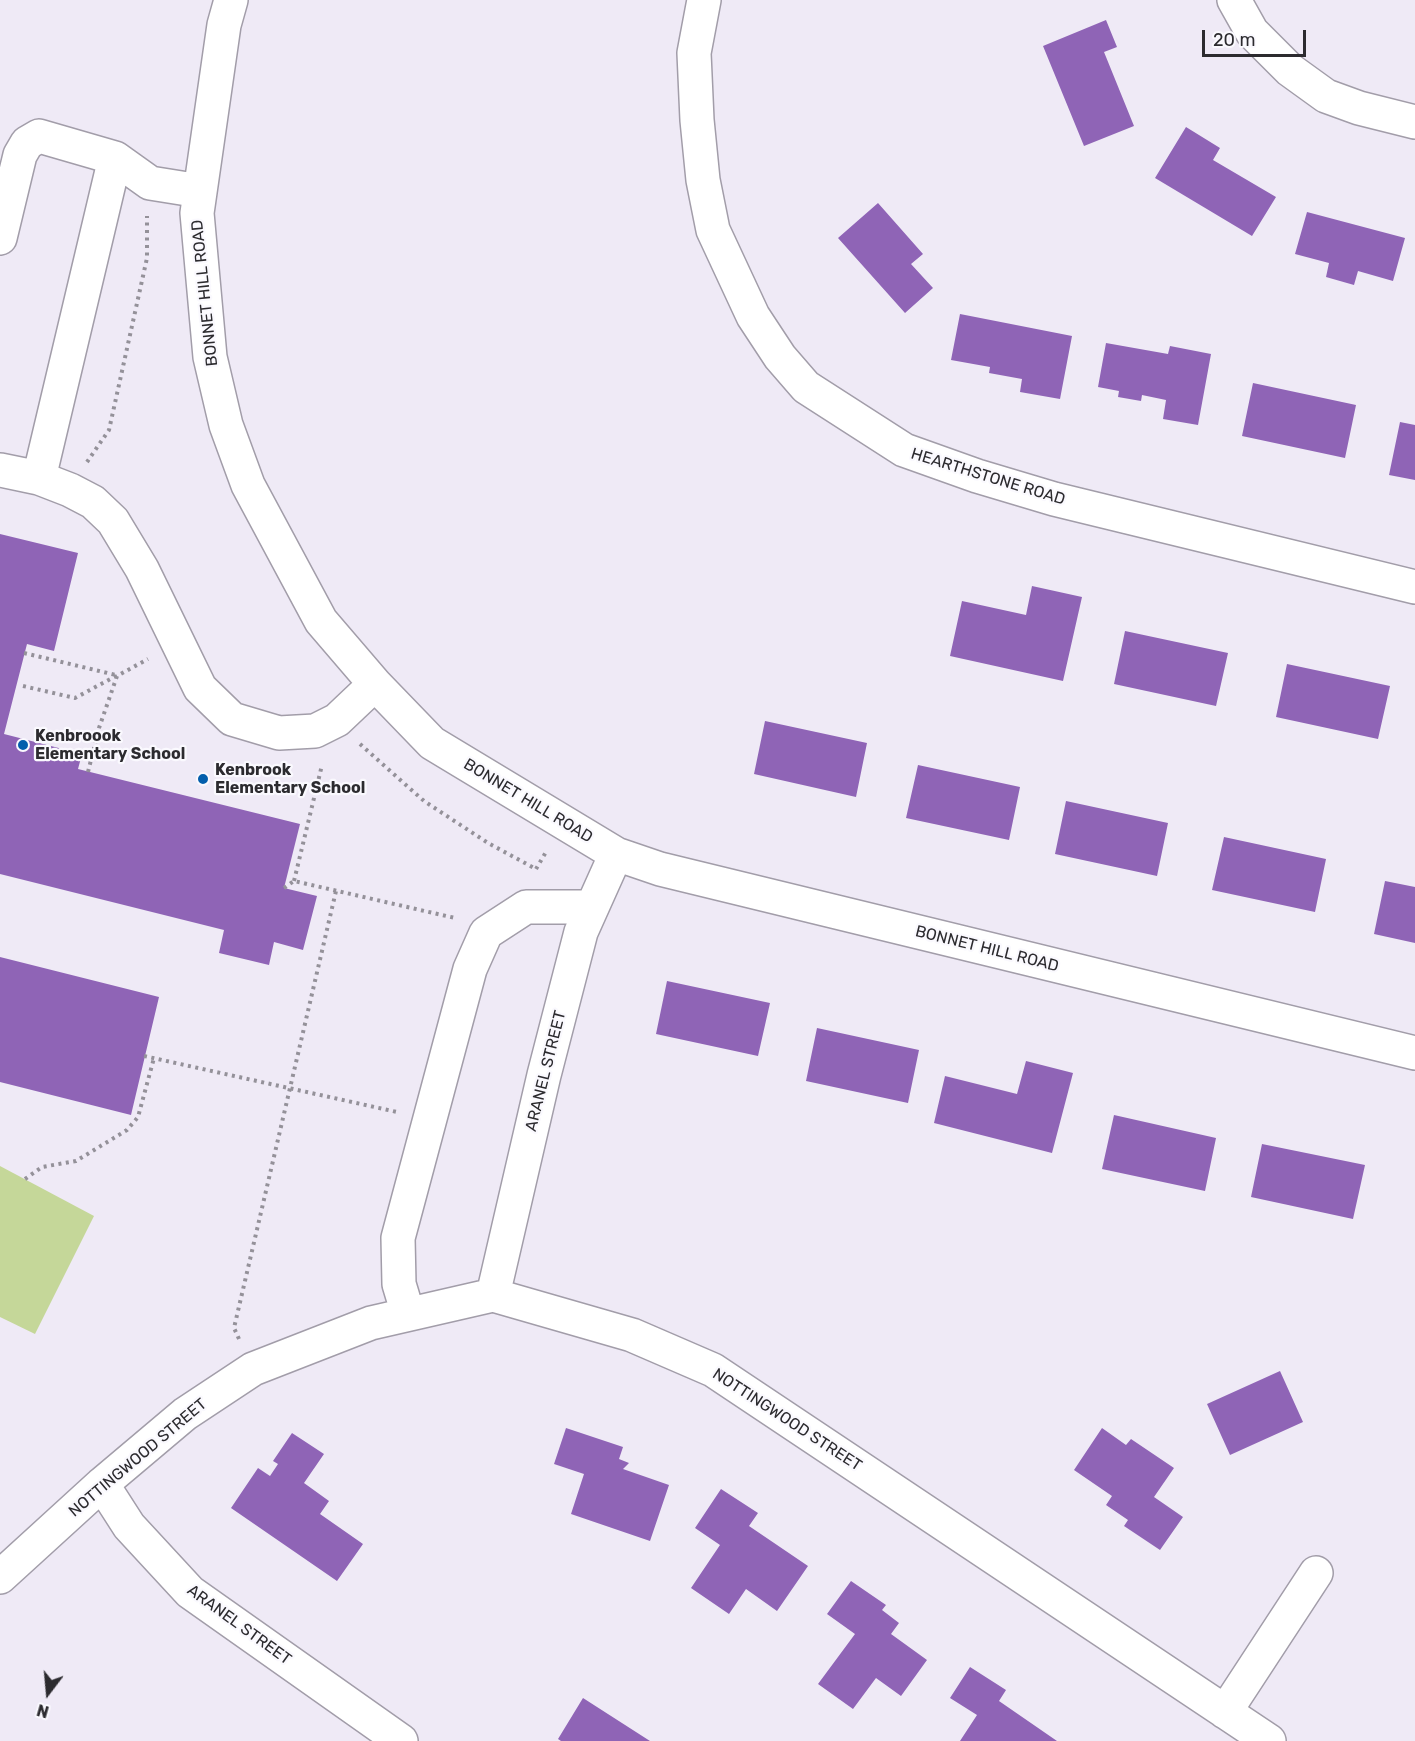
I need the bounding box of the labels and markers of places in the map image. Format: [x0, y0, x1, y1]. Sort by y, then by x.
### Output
place label: Kenbroook Elementary School [35, 726, 185, 764]
marker: Kenbroook Elementary School [16, 738, 30, 752]
place label: Kenbrook Elementary School [215, 760, 365, 798]
marker: Kenbrook Elementary School [196, 772, 210, 786]

